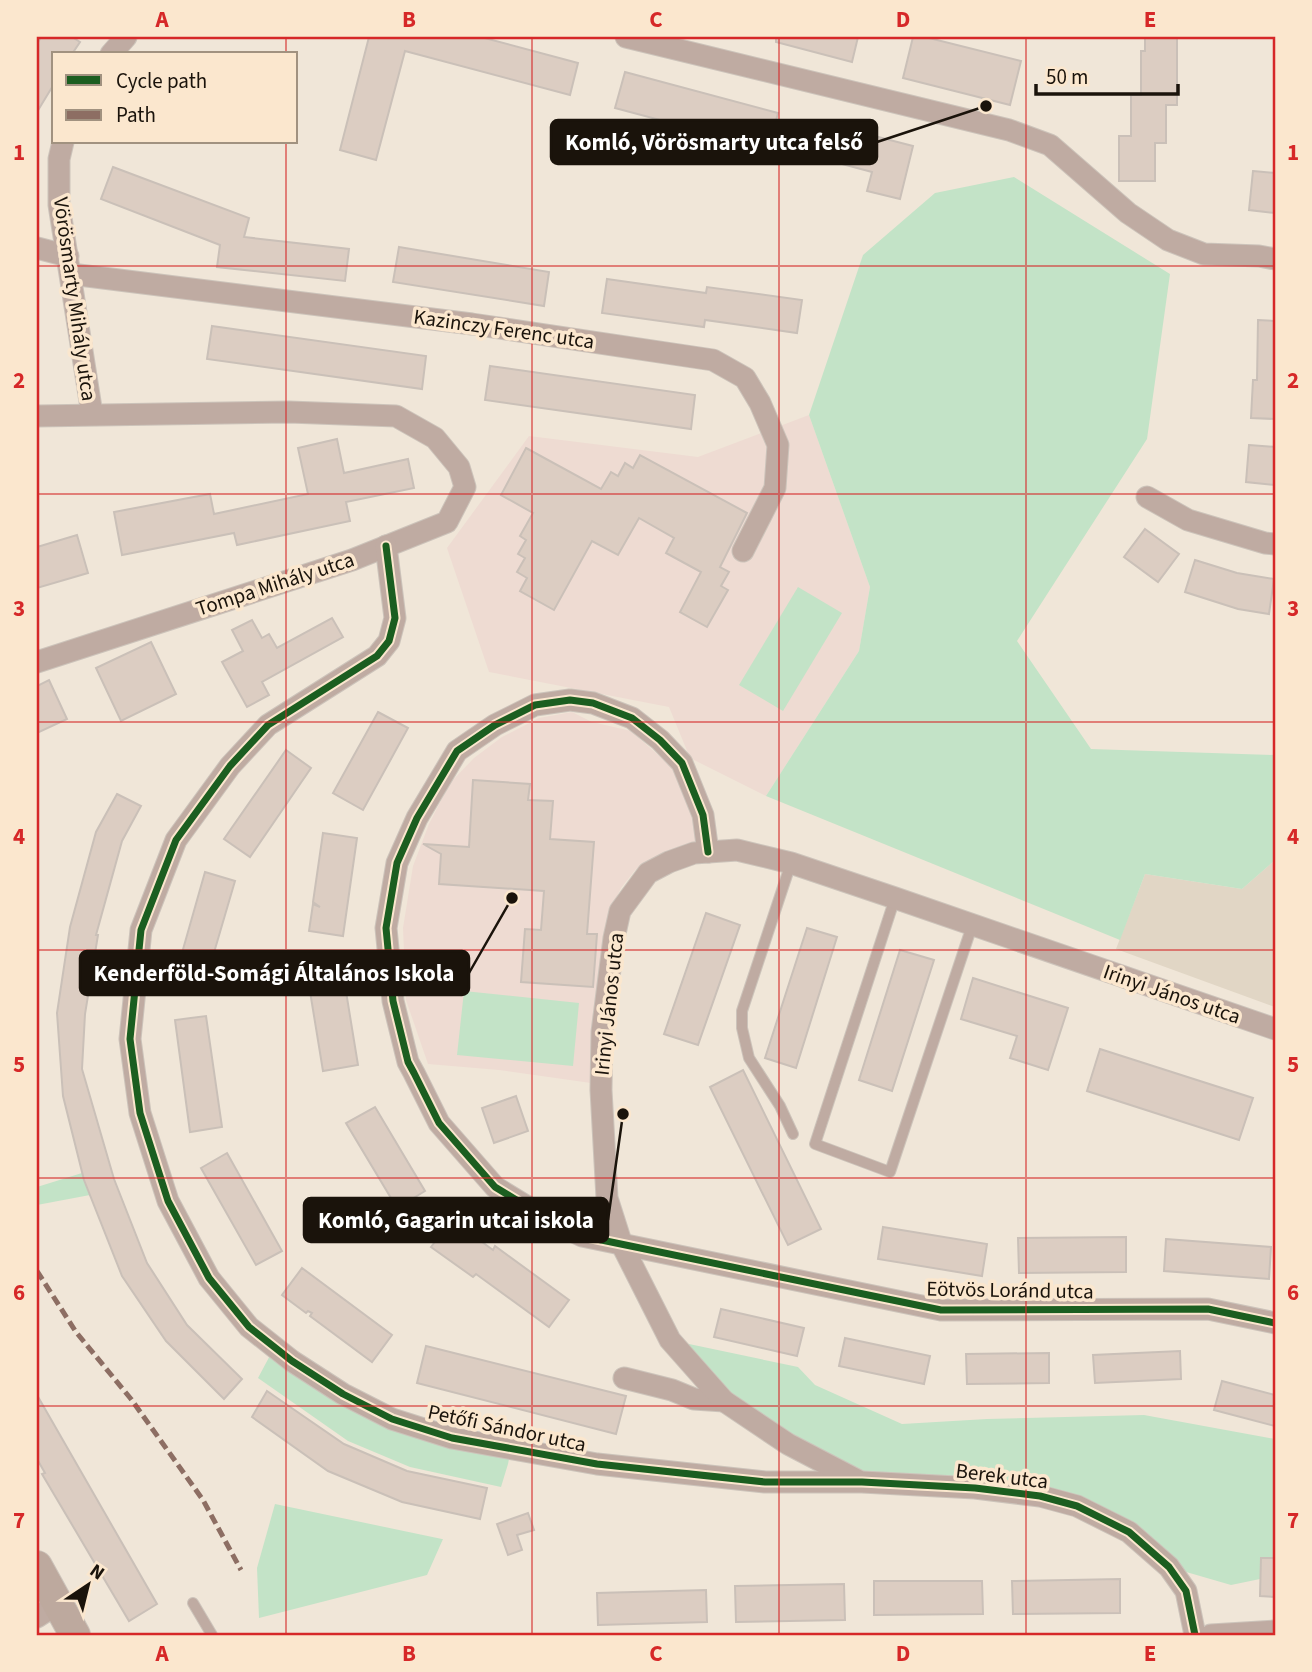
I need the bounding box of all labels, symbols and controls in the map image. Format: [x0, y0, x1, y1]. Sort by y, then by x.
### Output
text: A [154, 3, 169, 36]
text: B [402, 3, 416, 36]
text: C [649, 3, 663, 36]
text: D [896, 3, 910, 36]
text: E [1144, 3, 1156, 36]
legend [52, 52, 298, 144]
scale bar [1036, 52, 1177, 96]
text: 50 m [1046, 62, 1088, 92]
text: Cycle path [116, 66, 207, 96]
text: Path [116, 100, 156, 130]
callout: Komló, Vörösmarty utca felső [551, 120, 877, 164]
text: Komló, Vörösmarty utca felső [565, 126, 863, 159]
text: 1 [13, 136, 25, 169]
text: 1 [1287, 136, 1299, 169]
street label: Vörösmarty Mihály utca [46, 195, 104, 403]
street label: Kazinczy Ferenc utca [412, 301, 596, 357]
text: 2 [13, 364, 25, 397]
text: 2 [1287, 364, 1299, 397]
street label: Tompa Mihály utca [192, 544, 358, 624]
text: 3 [13, 592, 25, 625]
text: 3 [1287, 592, 1299, 625]
text: 4 [13, 820, 25, 853]
text: 4 [1287, 820, 1299, 853]
street label: Irinyi János utca [587, 931, 631, 1077]
callout: Kenderföld-Somági Általános Iskola [80, 951, 469, 995]
street label: Irinyi János utca [1099, 956, 1245, 1032]
text: Kenderföld-Somági Általános Iskola [94, 957, 454, 990]
text: 5 [13, 1048, 25, 1081]
text: 5 [1287, 1048, 1299, 1081]
callout: Komló, Gagarin utcai iskola [304, 1198, 608, 1242]
text: Komló, Gagarin utcai iskola [318, 1204, 594, 1237]
street label: Eötvös Loránd utca [926, 1274, 1094, 1306]
text: 6 [13, 1276, 25, 1309]
text: 6 [1287, 1276, 1299, 1309]
street label: Petőfi Sándor utca [425, 1397, 589, 1459]
street label: Berek utca [954, 1455, 1050, 1497]
text: 7 [13, 1504, 25, 1537]
text: 7 [1287, 1504, 1299, 1537]
north arrow [52, 1550, 122, 1620]
text: N [84, 1558, 110, 1587]
text: A [154, 1637, 169, 1670]
text: B [402, 1637, 416, 1670]
text: C [649, 1637, 663, 1670]
text: D [896, 1637, 910, 1670]
text: E [1144, 1637, 1156, 1670]

